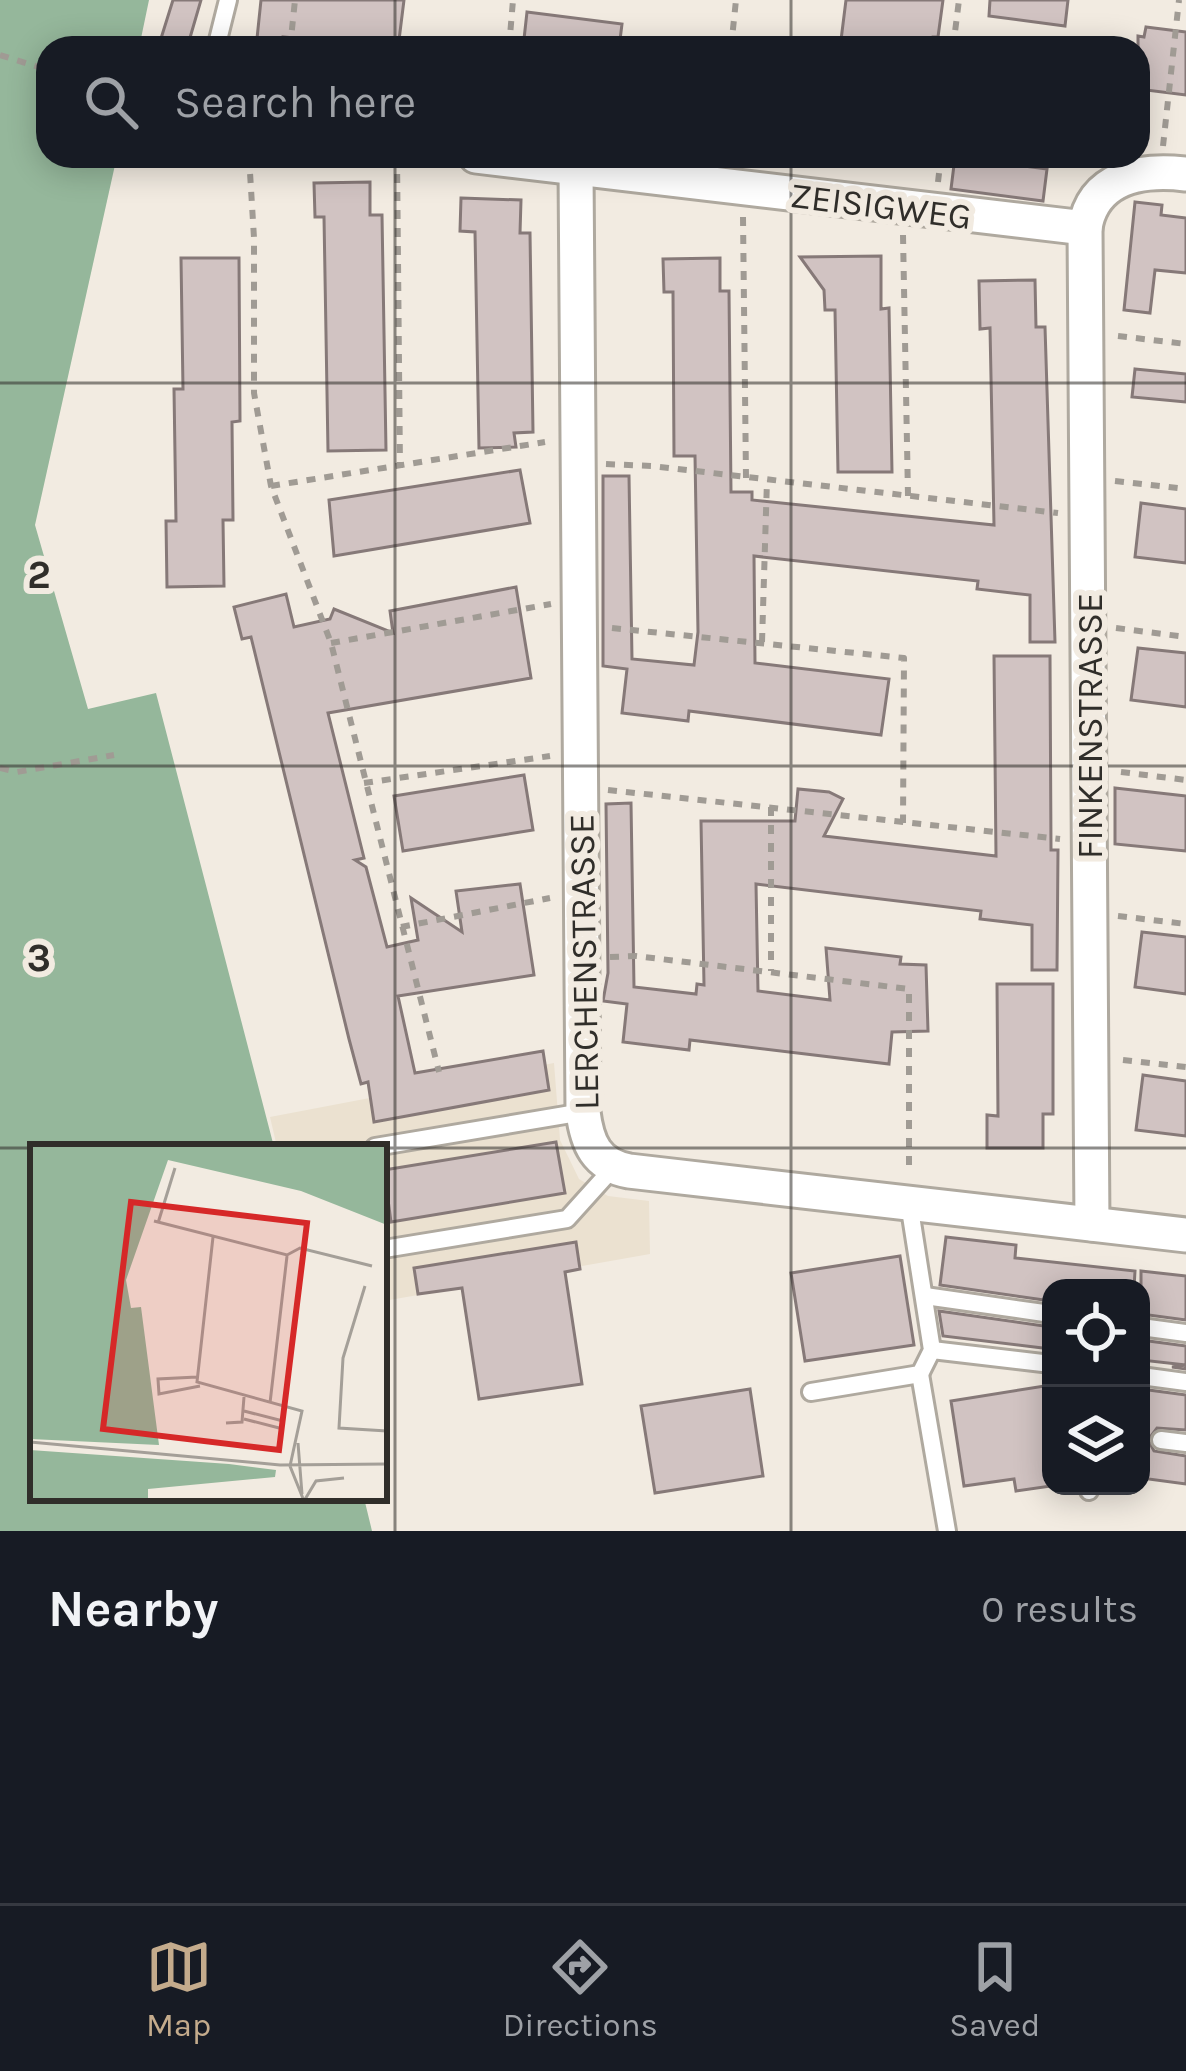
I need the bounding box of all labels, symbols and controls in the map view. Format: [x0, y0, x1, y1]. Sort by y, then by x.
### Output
search box [36, 36, 1150, 168]
icon: search [78, 69, 144, 135]
text: Search here [174, 76, 416, 128]
street label: ZEISIGWEG [788, 174, 974, 238]
text: 2 [27, 552, 51, 598]
street label: FINKENSTRASSE [1069, 593, 1111, 859]
street label: LERCHENSTRASSE [560, 813, 608, 1111]
text: 3 [27, 935, 51, 981]
inset map [30, 1144, 387, 1501]
map controls [1042, 1279, 1150, 1495]
button: locate [1042, 1279, 1150, 1387]
button: layers [1042, 1387, 1150, 1495]
text: Nearby [48, 1579, 218, 1639]
text: 0 results [981, 1586, 1138, 1632]
tab: Map [146, 1934, 212, 2044]
tab: Directions [503, 1934, 658, 2044]
tab: Saved [949, 1934, 1040, 2044]

